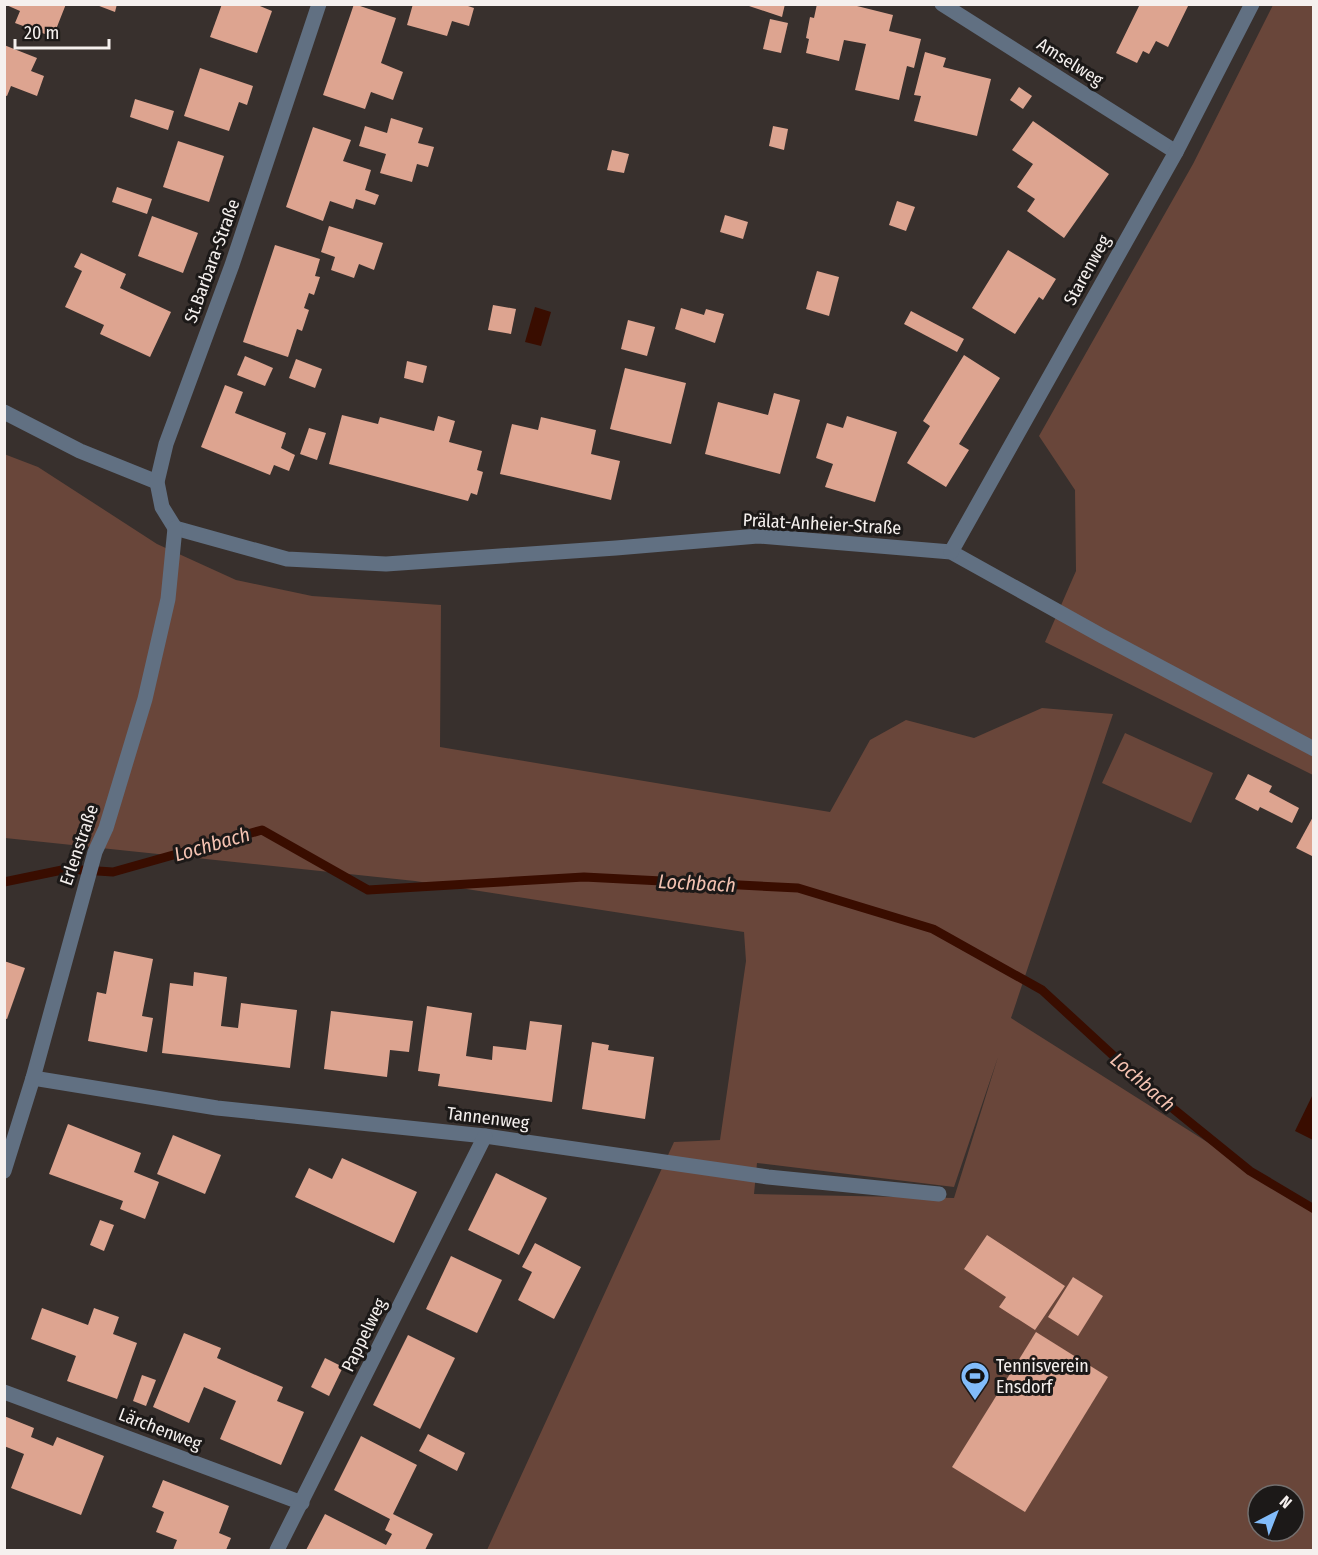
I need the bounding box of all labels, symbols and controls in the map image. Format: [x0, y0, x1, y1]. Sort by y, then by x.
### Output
scale bar [15, 12, 110, 50]
text: 20 m [24, 22, 59, 44]
street label: Amselweg [1033, 33, 1108, 91]
street label: St.Barbara-Straße [179, 196, 245, 326]
street label: Starenweg [1059, 231, 1115, 309]
street label: Prälat-Anheier-Straße [742, 509, 902, 539]
street label: Erlenstraße [55, 802, 103, 888]
water label: Lochbach [171, 822, 253, 866]
water label: Lochbach [658, 869, 736, 897]
water label: Lochbach [1106, 1047, 1180, 1117]
street label: Tannenweg [446, 1102, 531, 1134]
street label: Pappelweg [337, 1294, 391, 1375]
place label: Tennisverein Ensdorf [996, 1355, 1089, 1398]
sports icon: Tennisverein Ensdorf [959, 1360, 991, 1402]
street label: Lärchenweg [115, 1403, 205, 1455]
north arrow [1246, 1483, 1306, 1543]
text: N [1276, 1492, 1296, 1512]

